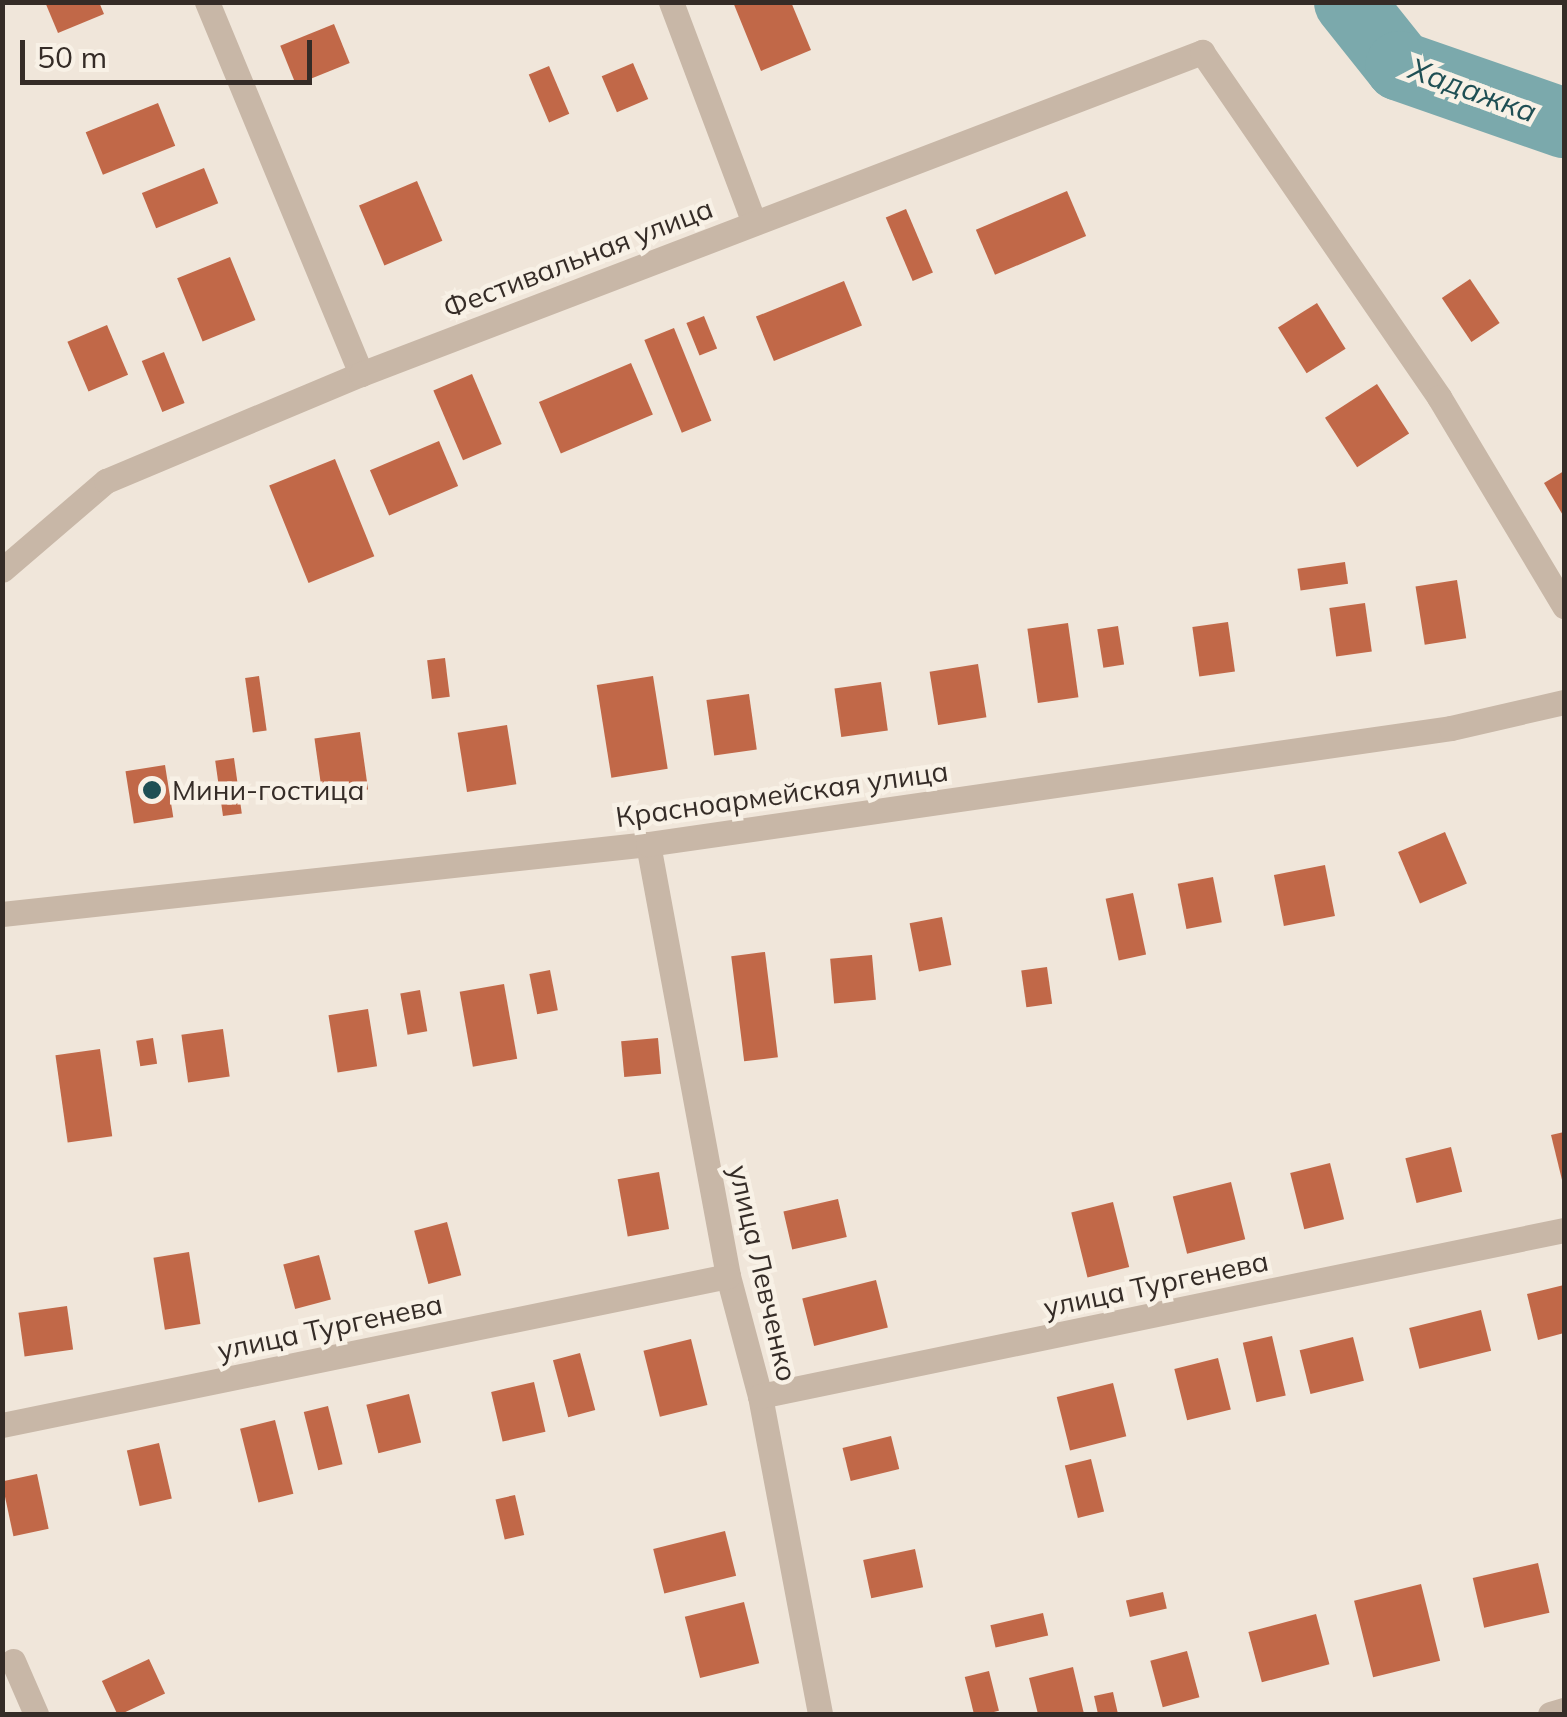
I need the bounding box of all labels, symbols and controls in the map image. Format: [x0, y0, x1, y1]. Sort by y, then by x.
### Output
scale bar [25, 20, 318, 82]
text: 50 m [37, 38, 107, 76]
water label: Хадажка [1404, 50, 1542, 130]
street label: Фестивальная улица [438, 191, 718, 325]
street label: Красноармейская улица [614, 754, 950, 834]
place label: Мини-гостица [172, 773, 365, 807]
marker: Мини-гостица [141, 779, 163, 801]
street label: улица Левченко [722, 1162, 804, 1384]
street label: улица Тургенева [1041, 1244, 1271, 1324]
street label: улица Тургенева [215, 1287, 445, 1367]

